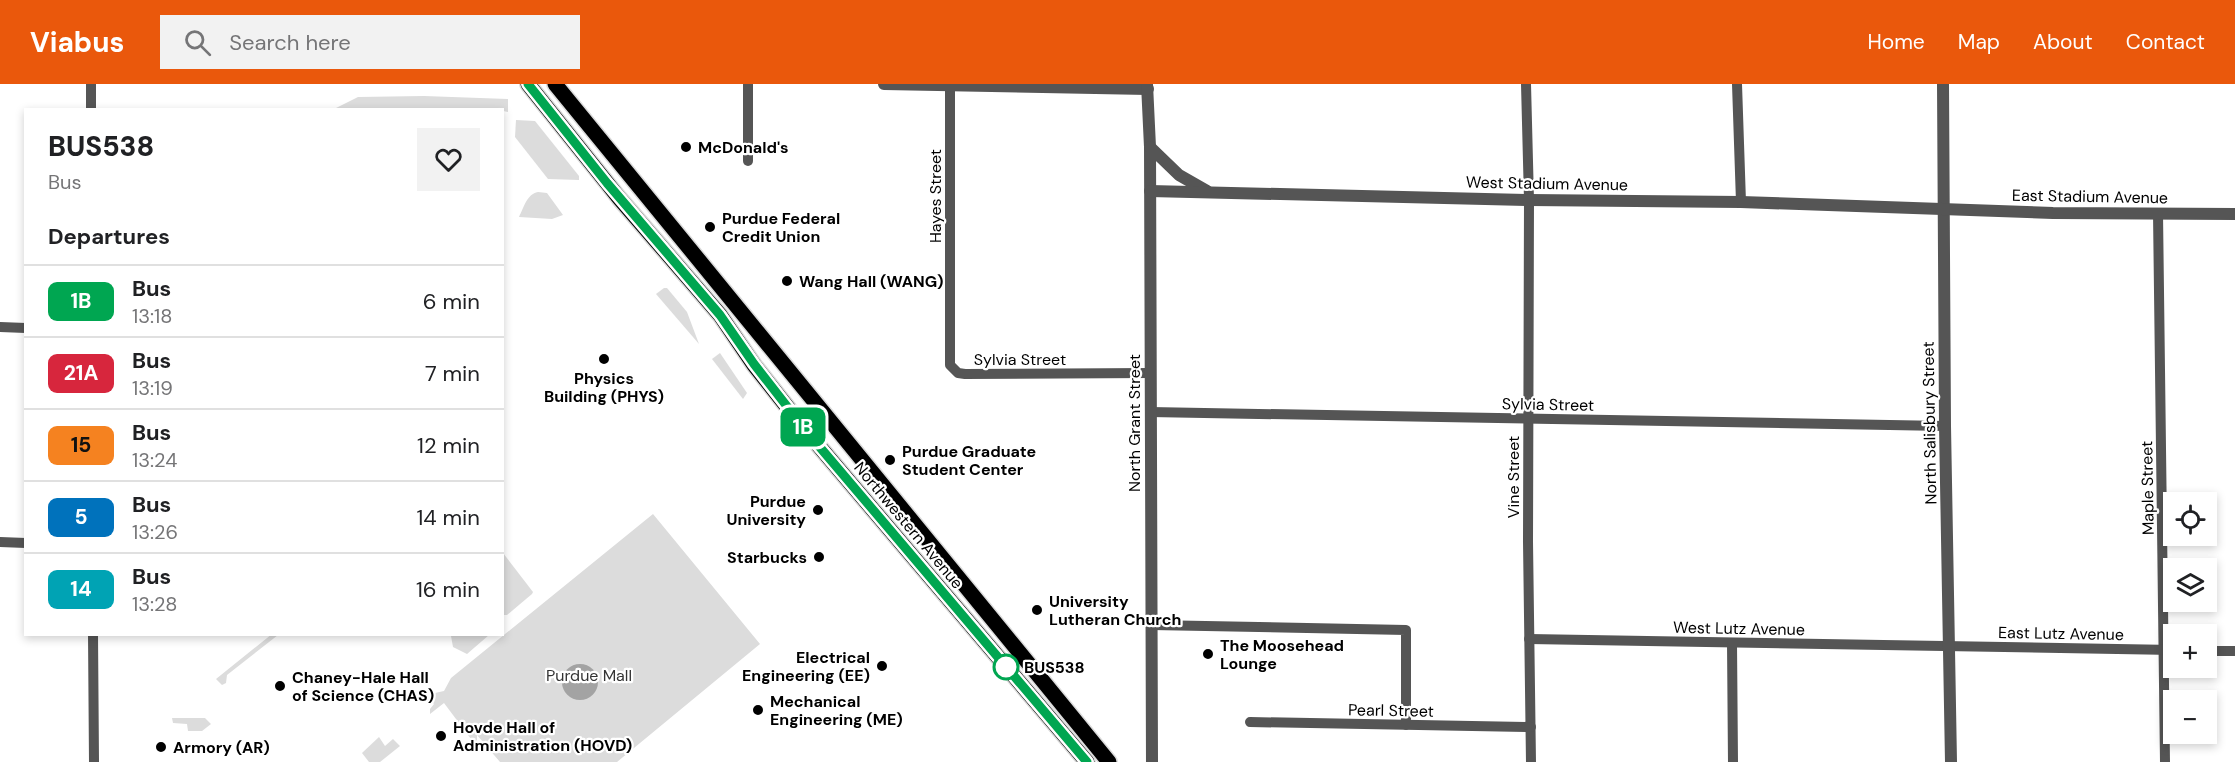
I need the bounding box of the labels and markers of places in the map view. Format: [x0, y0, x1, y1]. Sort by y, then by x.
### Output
place label: McDonald's [698, 137, 789, 158]
marker: McDonald's [679, 140, 693, 154]
place label: Purdue Federal Credit Union [722, 208, 840, 247]
marker: Purdue Federal Credit Union [703, 220, 717, 234]
place label: Wang Hall (WANG) [799, 271, 944, 292]
marker: Wang Hall (WANG) [780, 274, 794, 288]
marker: Physics Building (PHYS) [597, 352, 611, 366]
place label: Physics Building (PHYS) [544, 368, 664, 407]
place label: Purdue Graduate Student Center [902, 441, 1036, 480]
marker: Purdue Graduate Student Center [883, 453, 897, 467]
place label: Purdue University [726, 491, 806, 530]
marker: Purdue University [811, 503, 825, 517]
place label: Starbucks [727, 547, 807, 568]
marker: Starbucks [812, 550, 826, 564]
place label: University Lutheran Church [1049, 591, 1181, 630]
marker: University Lutheran Church [1030, 603, 1044, 617]
place label: The Moosehead Lounge [1220, 635, 1344, 674]
place label: Electrical Engineering (EE) [742, 647, 870, 686]
marker: The Moosehead Lounge [1201, 647, 1215, 661]
marker: BUS538 [993, 654, 1019, 680]
place label: BUS538 [1024, 657, 1085, 678]
marker: Electrical Engineering (EE) [875, 659, 889, 673]
place label: Chaney-Hale Hall of Science (CHAS) [292, 667, 434, 706]
marker: Chaney-Hale Hall of Science (CHAS) [273, 679, 287, 693]
place label: Mechanical Engineering (ME) [770, 691, 903, 730]
marker: Mechanical Engineering (ME) [751, 703, 765, 717]
place label: Hovde Hall of Administration (HOVD) [453, 717, 632, 756]
marker: Hovde Hall of Administration (HOVD) [434, 729, 448, 743]
place label: Armory (AR) [173, 737, 270, 758]
marker: Armory (AR) [154, 740, 168, 754]

